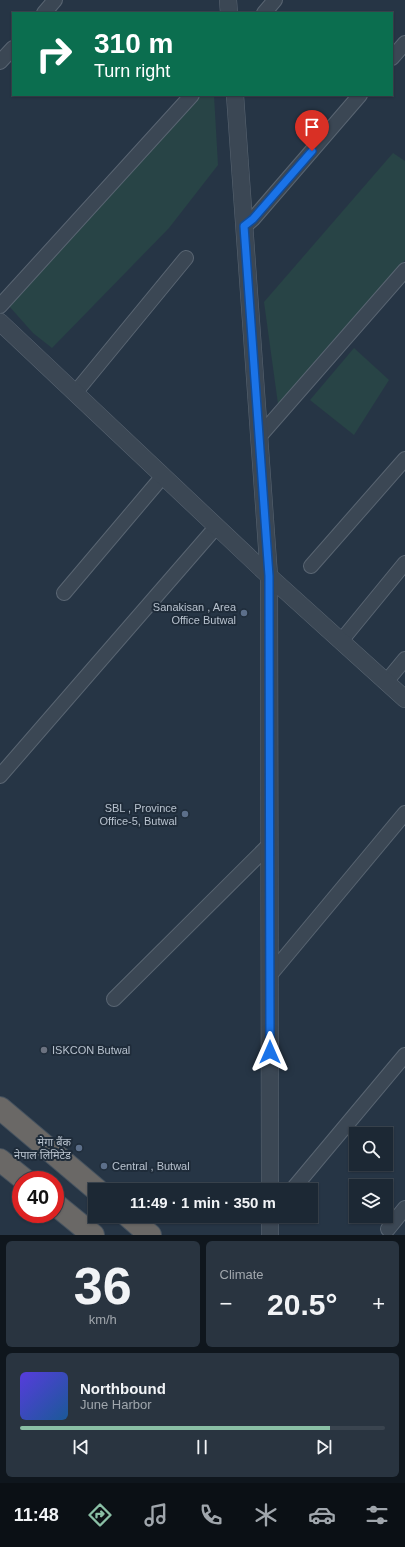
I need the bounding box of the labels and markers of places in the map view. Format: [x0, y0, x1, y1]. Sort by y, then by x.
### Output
pin [295, 110, 329, 151]
place label: Sanakisan , Area Office Butwal [153, 601, 237, 626]
marker: Sanakisan , Area Office Butwal [239, 608, 249, 618]
place label: SBL , Province Office-5, Butwal [100, 802, 177, 827]
marker: SBL , Province Office-5, Butwal [180, 809, 190, 819]
place label: ISKCON Butwal [52, 1044, 130, 1056]
marker: ISKCON Butwal [39, 1045, 49, 1055]
place label: मेगा बैंक नेपाल लिमिटेड [14, 1136, 72, 1161]
marker: मेगा बैंक नेपाल लिमिटेड [74, 1143, 84, 1153]
place label: Central , Butwal [112, 1160, 190, 1172]
marker: Central , Butwal [99, 1161, 109, 1171]

